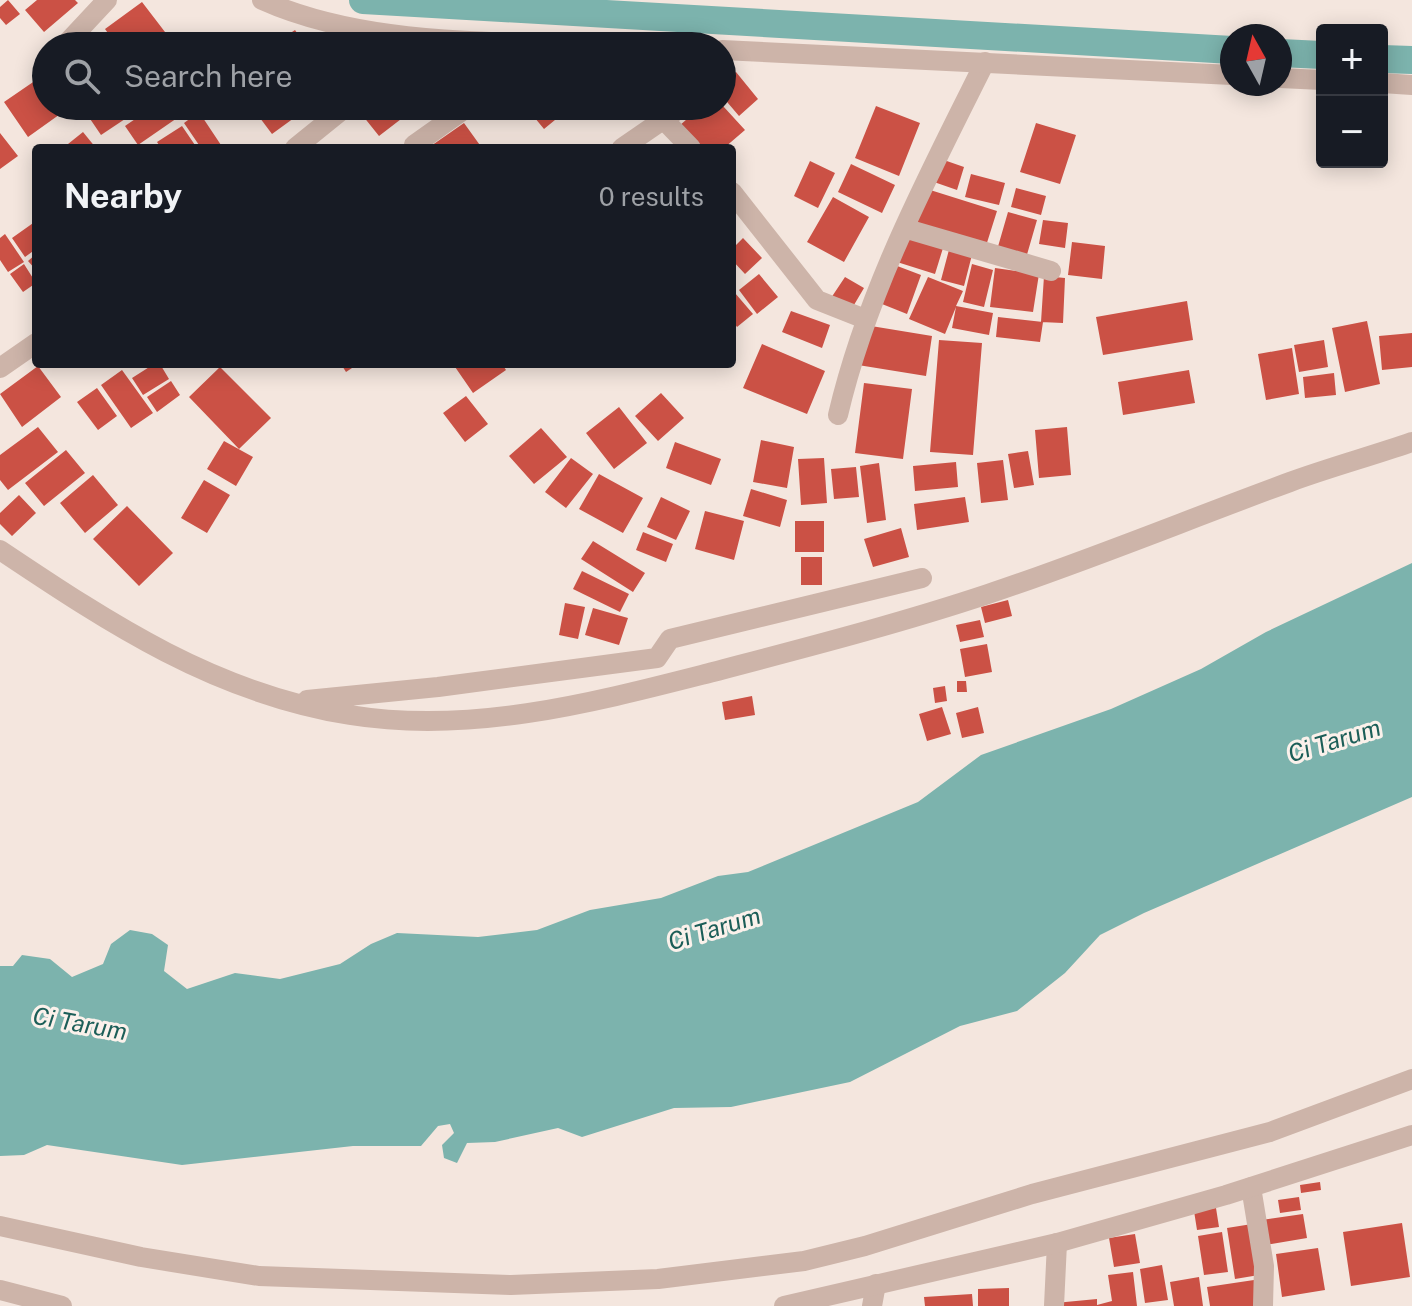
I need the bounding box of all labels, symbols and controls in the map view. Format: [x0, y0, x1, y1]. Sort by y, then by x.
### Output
north arrow [1220, 24, 1292, 96]
map controls [1316, 24, 1388, 168]
button: + [1316, 24, 1388, 96]
search box [32, 32, 736, 120]
icon: search [60, 54, 104, 98]
text: Search here [124, 58, 292, 94]
button: − [1316, 96, 1388, 168]
text: Nearby [64, 176, 182, 216]
text: 0 results [599, 181, 704, 212]
water label: Ci Tarum [1284, 713, 1384, 767]
water label: Ci Tarum [664, 901, 764, 955]
water label: Ci Tarum [31, 1001, 129, 1045]

